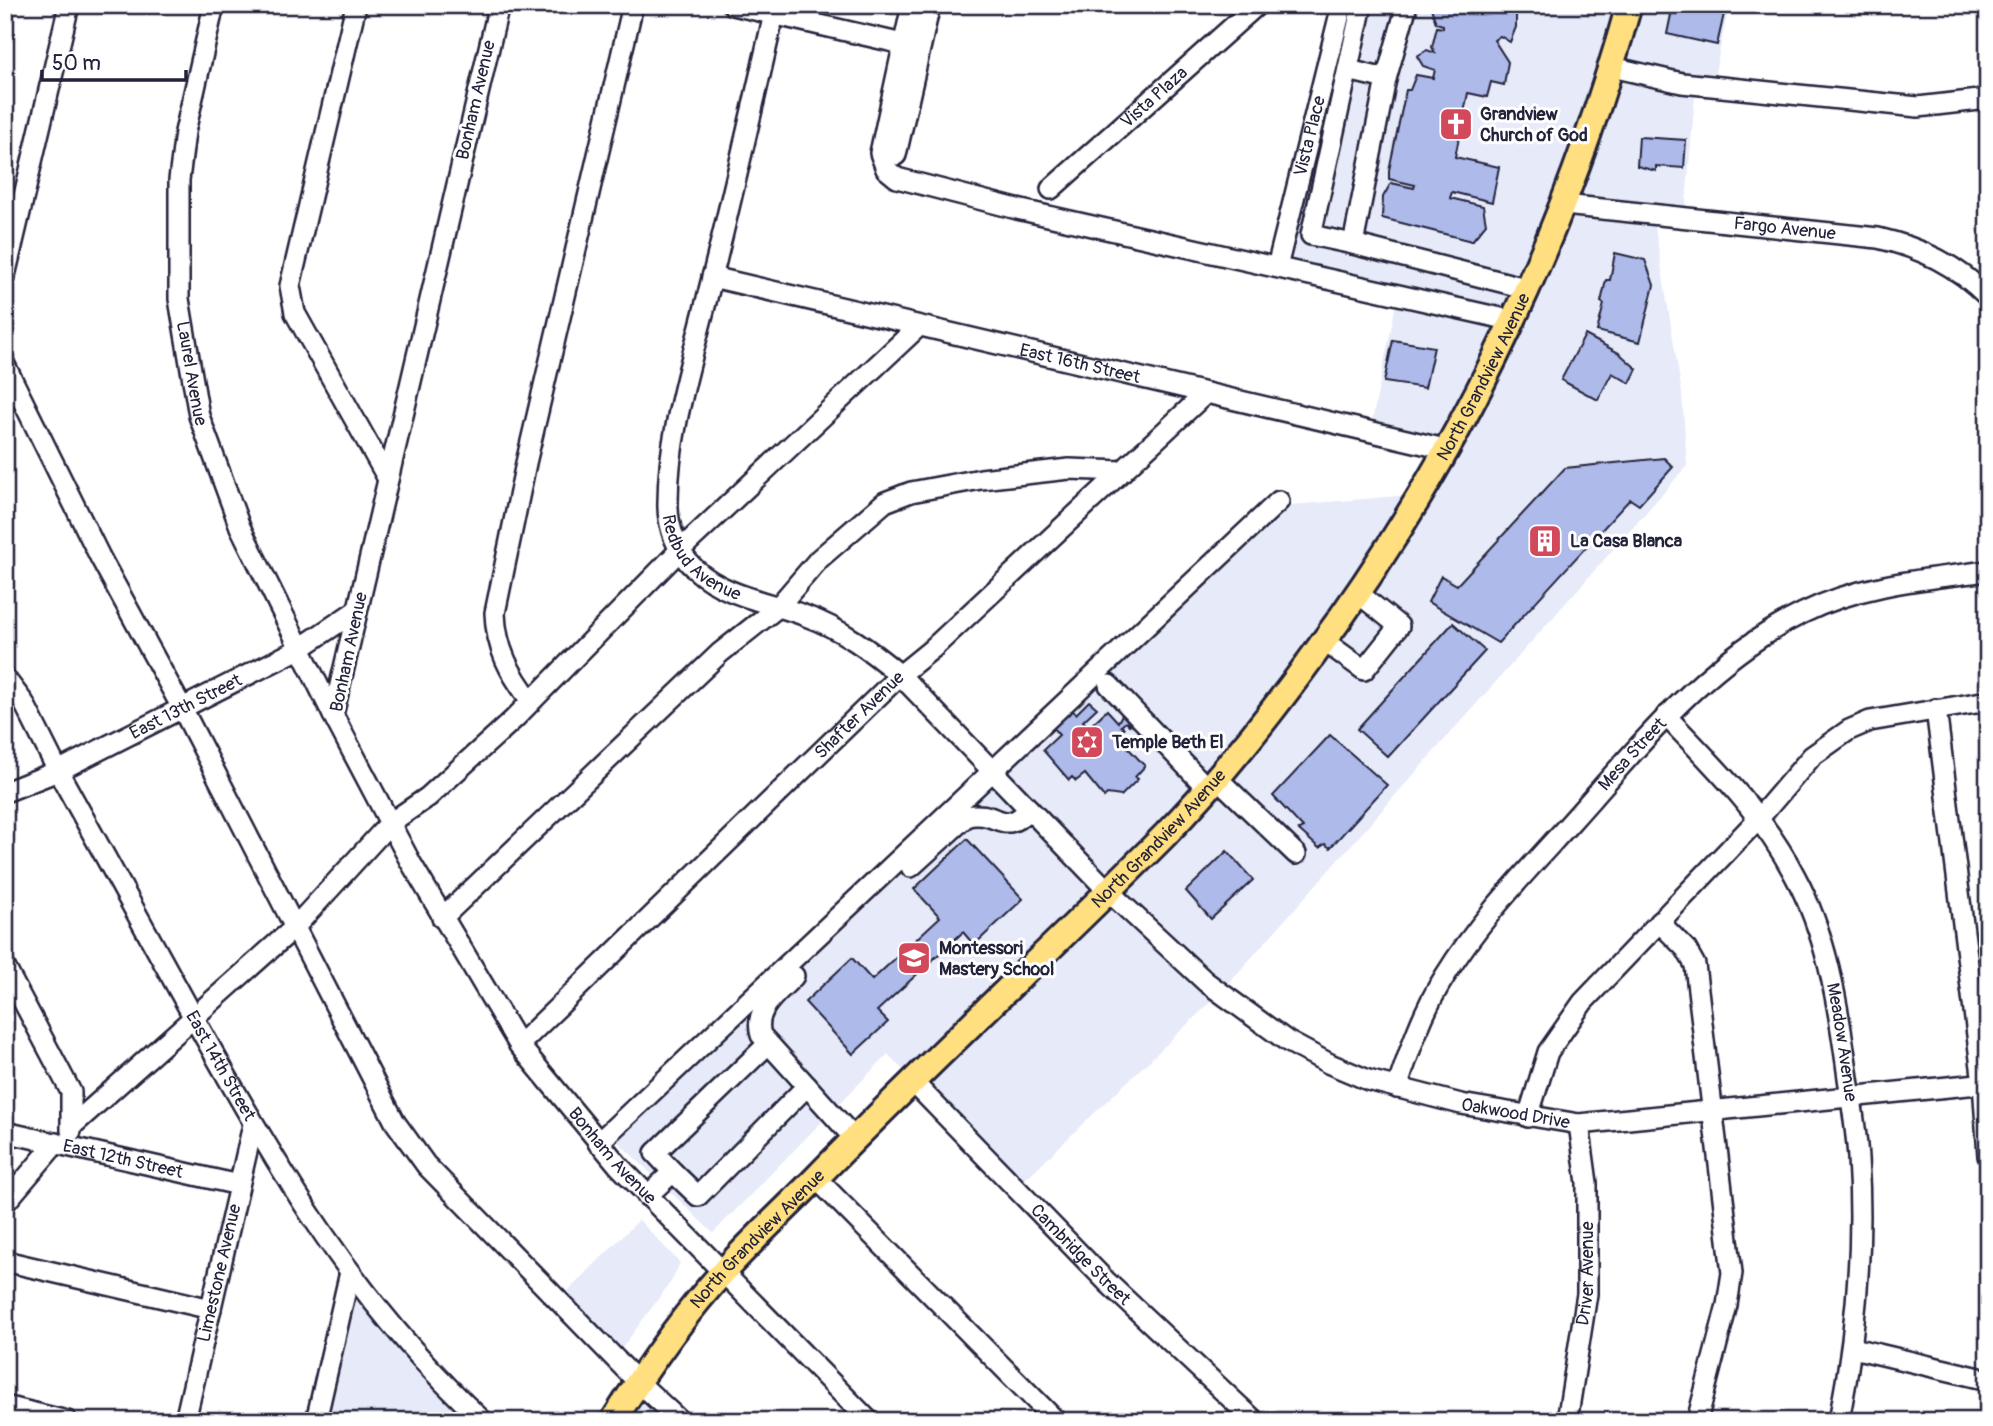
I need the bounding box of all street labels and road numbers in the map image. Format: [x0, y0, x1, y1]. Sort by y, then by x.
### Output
street label: Bonham Avenue [451, 38, 501, 162]
street label: Vista Plaza [1116, 61, 1192, 133]
street label: Vista Place [1288, 93, 1331, 179]
street label: Fargo Avenue [1733, 211, 1837, 245]
street label: North Grandview Avenue [1431, 289, 1535, 465]
street label: Laurel Avenue [171, 319, 213, 429]
street label: East 16th Street [1018, 338, 1143, 389]
street label: Redbud Avenue [657, 513, 744, 606]
street label: Bonham Avenue [325, 590, 373, 714]
street label: Shafter Avenue [809, 666, 909, 764]
street label: East 13th Street [126, 668, 246, 744]
street label: Mesa Street [1593, 712, 1672, 795]
street label: North Grandview Avenue [1086, 764, 1231, 913]
street label: Meadow Avenue [1821, 981, 1863, 1103]
street label: East 14th Street [181, 1006, 262, 1125]
street label: Oakwood Drive [1459, 1093, 1572, 1134]
street label: Bonham Avenue [564, 1102, 662, 1209]
street label: East 12th Street [61, 1134, 186, 1184]
street label: North Grandview Avenue [685, 1164, 830, 1313]
street label: Cambridge Street [1026, 1199, 1136, 1310]
street label: Limestone Avenue [192, 1201, 246, 1344]
street label: Driver Avenue [1571, 1221, 1599, 1327]

